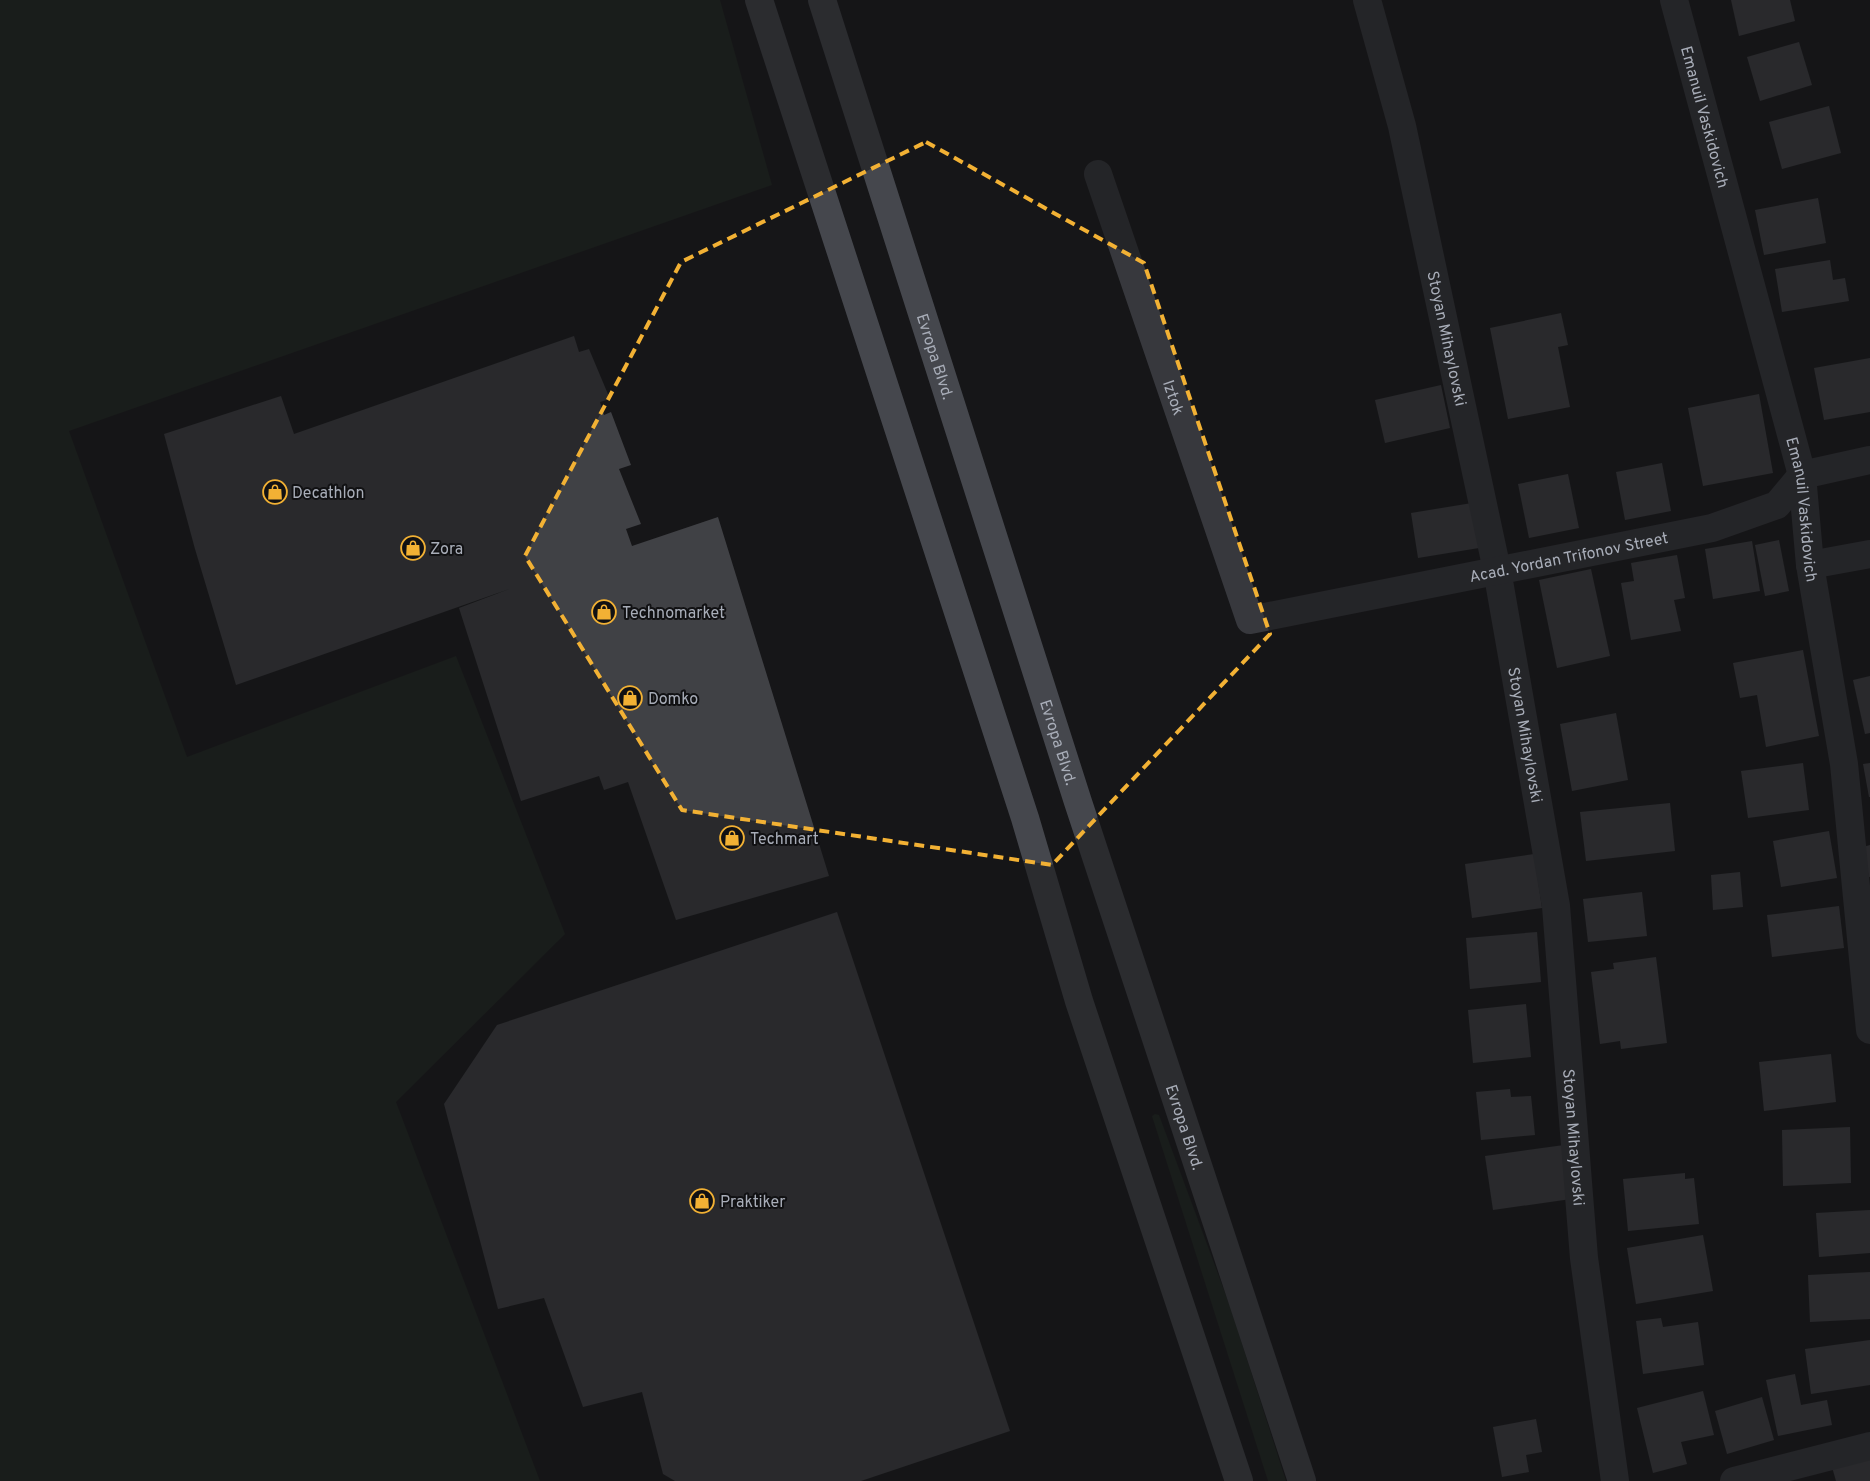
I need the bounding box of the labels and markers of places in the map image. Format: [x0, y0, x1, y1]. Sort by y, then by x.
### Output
shop icon: Decathlon [262, 479, 288, 505]
place label: Decathlon [292, 484, 364, 504]
shop icon: Zora [400, 535, 426, 561]
place label: Zora [430, 540, 463, 560]
shop icon: Technomarket [591, 599, 617, 625]
place label: Technomarket [622, 604, 725, 624]
shop icon: Domko [617, 685, 643, 711]
place label: Domko [648, 690, 698, 710]
shop icon: Techmart [719, 825, 745, 851]
place label: Techmart [750, 830, 819, 850]
shop icon: Praktiker [689, 1188, 715, 1214]
place label: Praktiker [720, 1193, 786, 1213]

